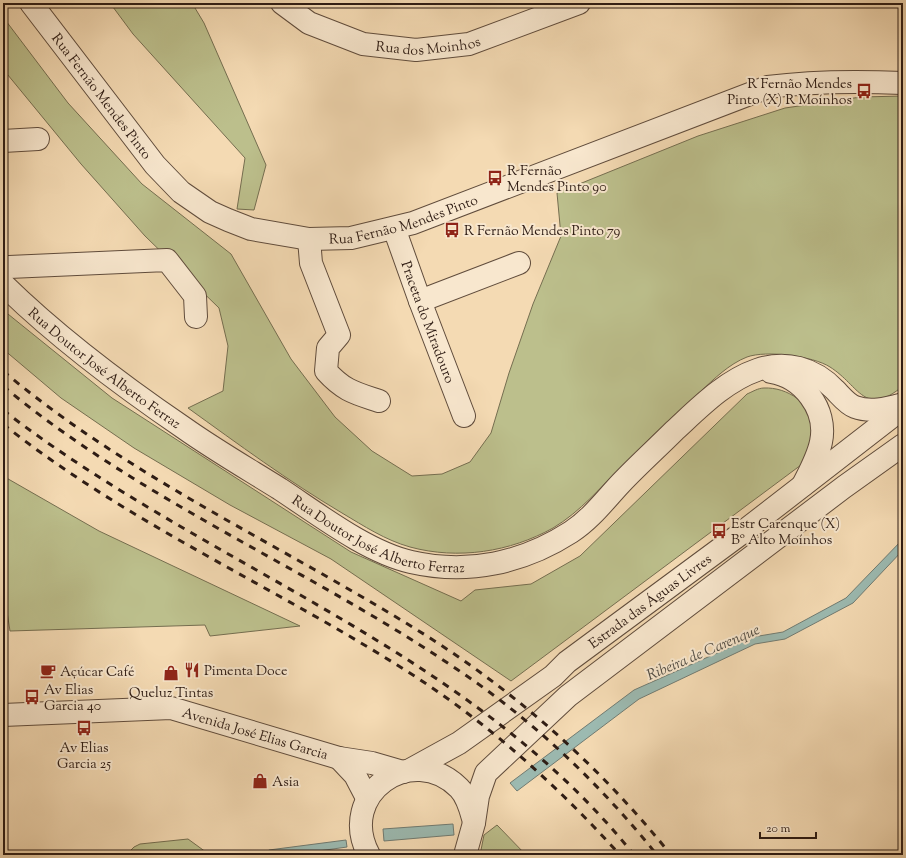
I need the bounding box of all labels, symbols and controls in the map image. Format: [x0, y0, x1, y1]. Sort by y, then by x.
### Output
street label: Rua Fernão Mendes Pinto [46, 30, 156, 165]
street label: Rua dos Moinhos [375, 33, 484, 62]
place label: R Fernão Mendes Pinto (X) R Moínhos [727, 75, 852, 111]
bus stop icon: R Fernão Mendes Pinto (X) R Moínhos [855, 82, 873, 100]
place label: R Fernão Mendes Pinto 90 [507, 162, 607, 198]
bus stop icon: R Fernão Mendes Pinto 90 [486, 169, 504, 187]
street label: Rua Fernão Mendes Pinto [329, 191, 481, 251]
bus stop icon: R Fernão Mendes Pinto 79 [443, 221, 461, 239]
place label: R Fernão Mendes Pinto 79 [464, 222, 621, 242]
street label: Praceta do Miradouro [395, 259, 459, 387]
street label: Rua Doutor José Alberto Ferraz [23, 304, 184, 435]
street label: Rua Doutor José Alberto Ferraz [287, 492, 465, 579]
place label: Estr Carenque (X) Bº Alto Moínhos [731, 515, 840, 551]
bus stop icon: Estr Carenque (X) Bº Alto Moínhos [710, 522, 728, 540]
street label: Estrada das Águas Livres [585, 550, 717, 655]
water label: Ribeira de Carenque [644, 620, 763, 687]
restaurant icon: Pimenta Doce [183, 661, 201, 679]
cafe icon: Açúcar Café [39, 662, 57, 680]
place label: Pimenta Doce [204, 662, 288, 682]
place label: Açúcar Café [60, 663, 135, 683]
shop icon: Queluz Tintas [162, 664, 180, 682]
place label: Av Elias Garcia 40 [44, 681, 101, 717]
place label: Queluz Tintas [129, 684, 213, 704]
bus stop icon: Av Elias Garcia 40 [23, 688, 41, 706]
street label: Avenida José Elias Garcia [179, 704, 331, 766]
bus stop icon: Av Elias Garcia 25 [75, 719, 93, 737]
place label: Av Elias Garcia 25 [57, 739, 111, 775]
shop icon: Asia [251, 772, 269, 790]
place label: Asia [272, 773, 300, 793]
scale bar [760, 814, 816, 840]
text: 20 m [766, 820, 791, 838]

